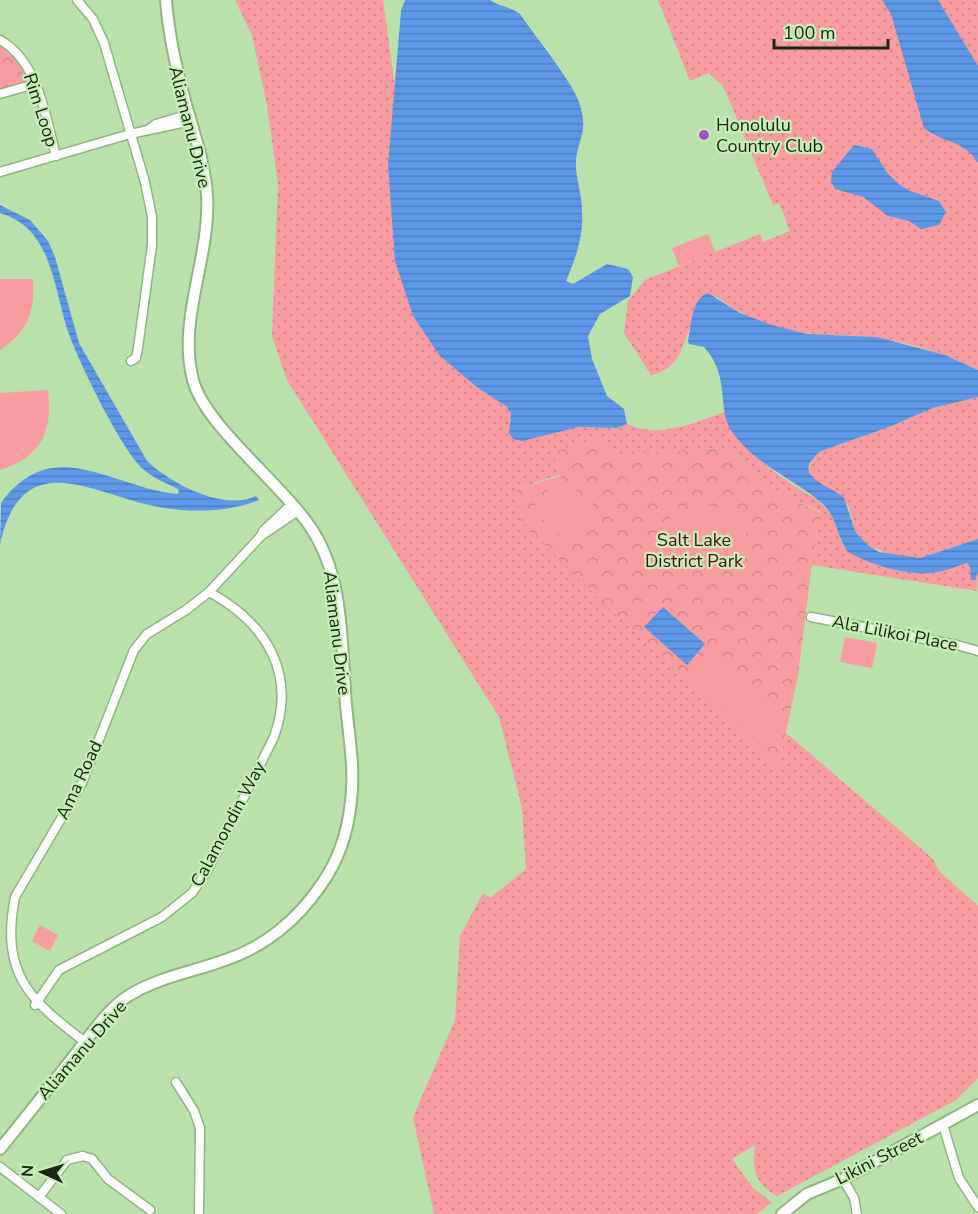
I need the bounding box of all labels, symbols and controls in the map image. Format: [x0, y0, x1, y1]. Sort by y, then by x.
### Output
scale bar [774, 12, 888, 50]
text: 100 m [783, 21, 835, 45]
street label: Aliamanu Drive [163, 64, 217, 190]
street label: Rim Loop [18, 70, 64, 150]
place label: Honolulu Country Club [716, 113, 823, 158]
marker: Honolulu Country Club [697, 128, 711, 142]
park label: Salt Lake District Park [645, 528, 744, 573]
street label: Aliamanu Drive [317, 570, 357, 696]
street label: Ala Lilikoi Place [830, 609, 960, 657]
street label: Ama Road [50, 737, 108, 823]
street label: Calamondin Way [185, 756, 272, 891]
street label: Aliamanu Drive [32, 995, 132, 1105]
street label: Likini Street [831, 1125, 928, 1190]
north arrow [12, 1142, 72, 1202]
text: N [17, 1164, 39, 1178]

